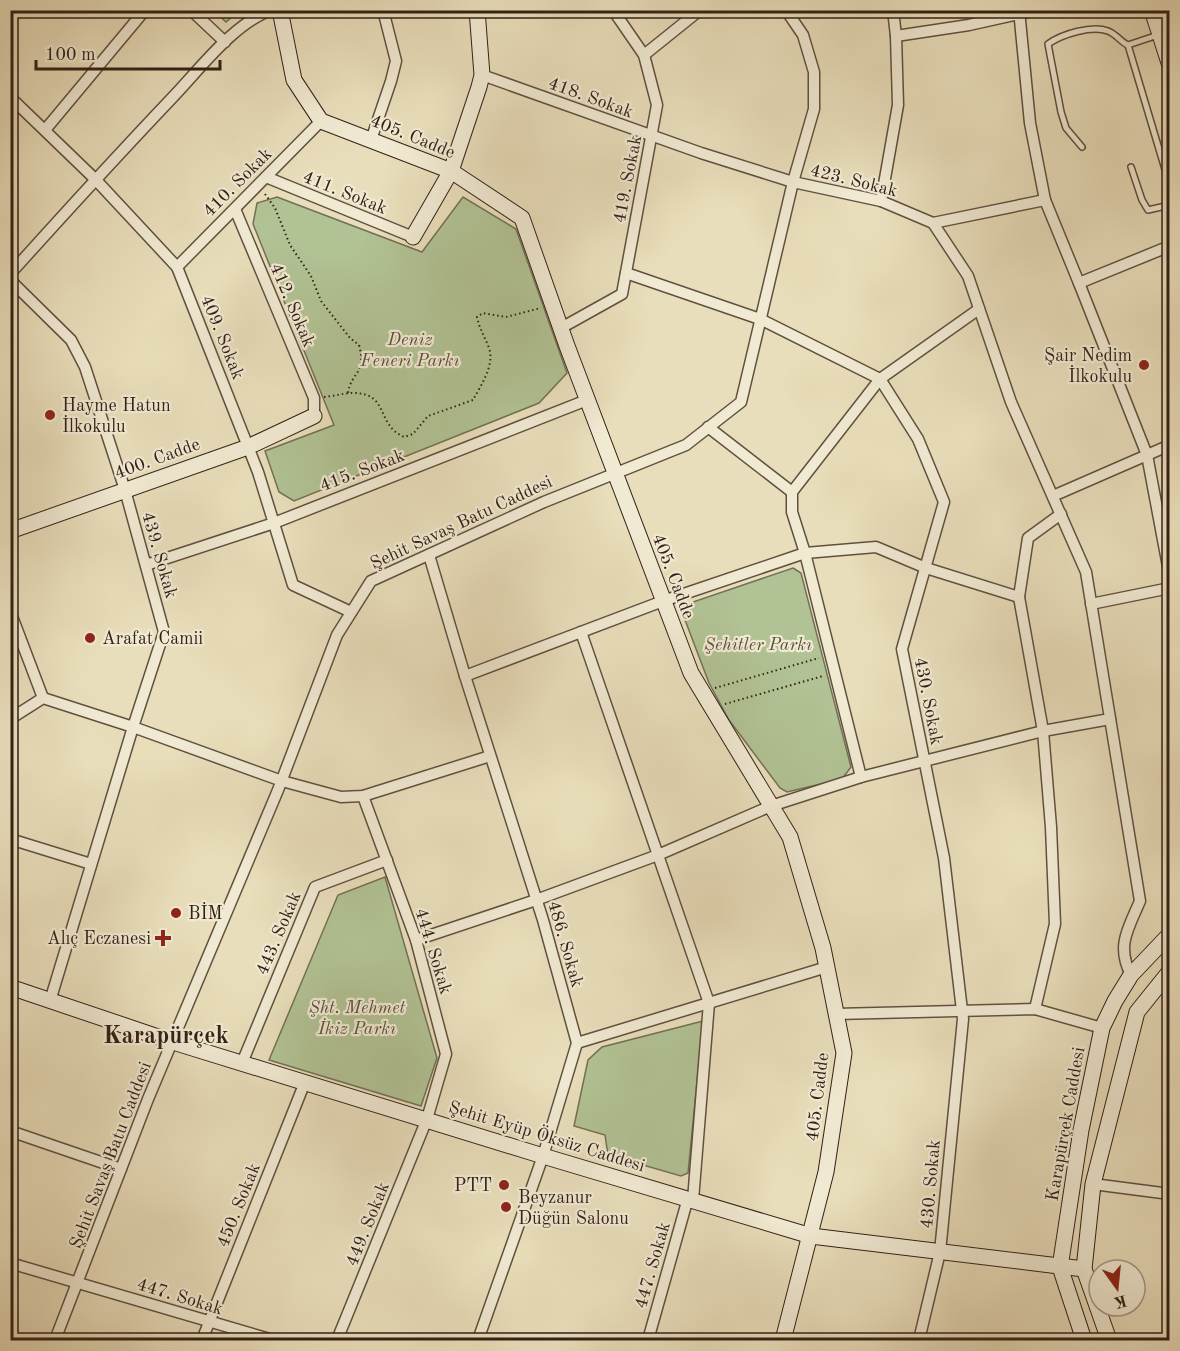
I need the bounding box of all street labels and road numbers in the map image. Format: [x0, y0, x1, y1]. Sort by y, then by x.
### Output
street label: 418. Sokak [546, 74, 636, 122]
street label: 405. Cadde [368, 112, 457, 162]
street label: 419. Sokak [611, 134, 645, 225]
street label: 410. Sokak [200, 145, 276, 221]
street label: 423. Sokak [808, 161, 899, 200]
street label: 411. Sokak [300, 168, 389, 218]
street label: 412. Sokak [266, 261, 318, 350]
street label: 409. Sokak [197, 293, 247, 382]
street label: 400. Cadde [112, 435, 202, 483]
street label: 415. Sokak [318, 447, 407, 495]
street label: Şehit Savaş Batu Caddesi [368, 473, 555, 573]
street label: 439. Sokak [138, 510, 180, 601]
street label: 405. Cadde [649, 531, 697, 621]
street label: 430. Sokak [911, 656, 945, 747]
street label: 443. Sokak [253, 889, 305, 978]
street label: 486. Sokak [544, 899, 586, 990]
street label: 444. Sokak [411, 906, 455, 997]
street label: Karapürçek Caddesi [1044, 1046, 1088, 1203]
street label: 405. Cadde [804, 1052, 832, 1143]
street label: Şehit Savaş Batu Caddesi [67, 1059, 155, 1251]
street label: Şehit Eyüp Öksüz Caddesi [446, 1095, 648, 1175]
street label: 430. Sokak [918, 1139, 944, 1229]
street label: 450. Sokak [214, 1161, 264, 1250]
street label: 449. Sokak [343, 1180, 393, 1269]
street label: 447. Sokak [632, 1220, 674, 1311]
street label: 447. Sokak [134, 1275, 225, 1319]

